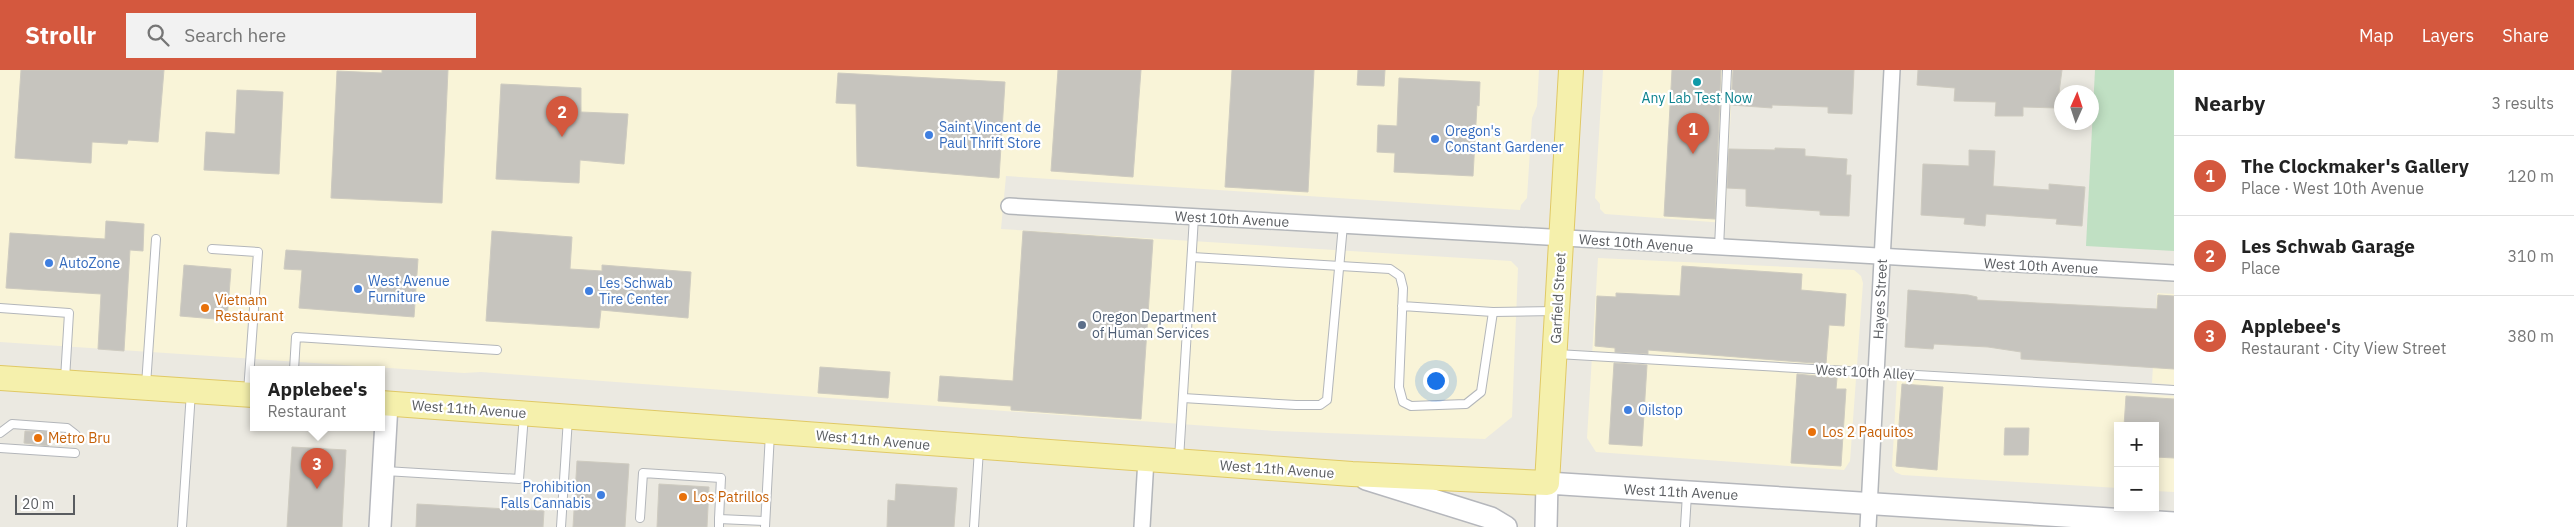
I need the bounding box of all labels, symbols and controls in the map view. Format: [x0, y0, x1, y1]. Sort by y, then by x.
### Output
search box [126, 13, 476, 58]
text: Strollr [25, 19, 96, 51]
icon: search [144, 21, 172, 49]
text: Search here [184, 23, 286, 47]
text: Map [2359, 24, 2394, 47]
text: Layers [2422, 24, 2474, 47]
text: Share [2502, 24, 2549, 47]
marker: Any Lab Test Now [1691, 76, 1703, 88]
north arrow [2054, 85, 2099, 130]
place label: Any Lab Test Now [1641, 89, 1753, 107]
text: Nearby [2194, 89, 2265, 117]
text: 3 results [2491, 93, 2554, 113]
pin: 2 [546, 96, 578, 137]
pin: 1 [1677, 113, 1709, 154]
place label: Saint Vincent de Paul Thrift Store [939, 118, 1041, 152]
place label: Oregon's Constant Gardener [1445, 122, 1564, 156]
marker: Saint Vincent de Paul Thrift Store [923, 129, 935, 141]
marker: Oregon's Constant Gardener [1429, 133, 1441, 145]
text: The Clockmaker's Gallery [2241, 154, 2469, 178]
text: 1 [2205, 166, 2215, 186]
text: 120 m [2507, 166, 2554, 186]
text: Place · West 10th Avenue [2241, 178, 2424, 198]
street label: West 10th Avenue [1174, 207, 1290, 231]
street label: West 10th Avenue [1578, 230, 1694, 256]
text: Les Schwab Garage [2241, 234, 2415, 258]
text: 2 [2205, 246, 2215, 266]
text: 310 m [2507, 246, 2554, 266]
street label: Garfield Street [1547, 252, 1569, 344]
place label: AutoZone [59, 254, 120, 272]
street label: West 10th Avenue [1983, 254, 2099, 278]
marker: AutoZone [43, 257, 55, 269]
street label: Hayes Street [1869, 258, 1891, 340]
text: Place [2241, 258, 2280, 278]
place label: West Avenue Furniture [368, 272, 450, 306]
place label: Les Schwab Tire Center [599, 274, 673, 308]
marker: West Avenue Furniture [352, 283, 364, 295]
marker: Les Schwab Tire Center [583, 285, 595, 297]
place label: Vietnam Restaurant [215, 291, 284, 325]
marker: Vietnam Restaurant [199, 302, 211, 314]
place label: Oregon Department of Human Services [1092, 308, 1217, 342]
text: Applebee's [2241, 314, 2341, 338]
marker: Oregon Department of Human Services [1076, 319, 1088, 331]
text: 3 [2205, 326, 2215, 346]
text: 380 m [2507, 326, 2554, 346]
text: Restaurant · City View Street [2241, 338, 2446, 358]
street label: West 10th Alley [1815, 360, 1915, 384]
popup [250, 366, 385, 431]
your location [1423, 368, 1449, 394]
text: Applebee's [268, 377, 367, 401]
street label: West 11th Avenue [411, 396, 527, 422]
text: Restaurant [268, 401, 346, 421]
place label: Oilstop [1638, 401, 1683, 419]
marker: Oilstop [1622, 404, 1634, 416]
map controls [2114, 422, 2159, 512]
button: + [2114, 422, 2159, 467]
place label: Los 2 Paquitos [1822, 423, 1914, 441]
street label: West 11th Avenue [815, 426, 931, 454]
marker: Los 2 Paquitos [1806, 426, 1818, 438]
place label: Metro Bru [48, 429, 110, 447]
marker: Metro Bru [32, 432, 44, 444]
pin: 3 [301, 448, 333, 489]
street label: West 11th Avenue [1219, 456, 1335, 482]
button: − [2114, 467, 2159, 512]
place label: Prohibition Falls Cannabis [501, 478, 591, 512]
street label: West 11th Avenue [1623, 480, 1739, 504]
place label: Los Patrillos [693, 488, 770, 506]
marker: Prohibition Falls Cannabis [595, 489, 607, 501]
marker: Los Patrillos [677, 491, 689, 503]
scale bar [15, 492, 75, 515]
text: 20 m [22, 495, 54, 513]

